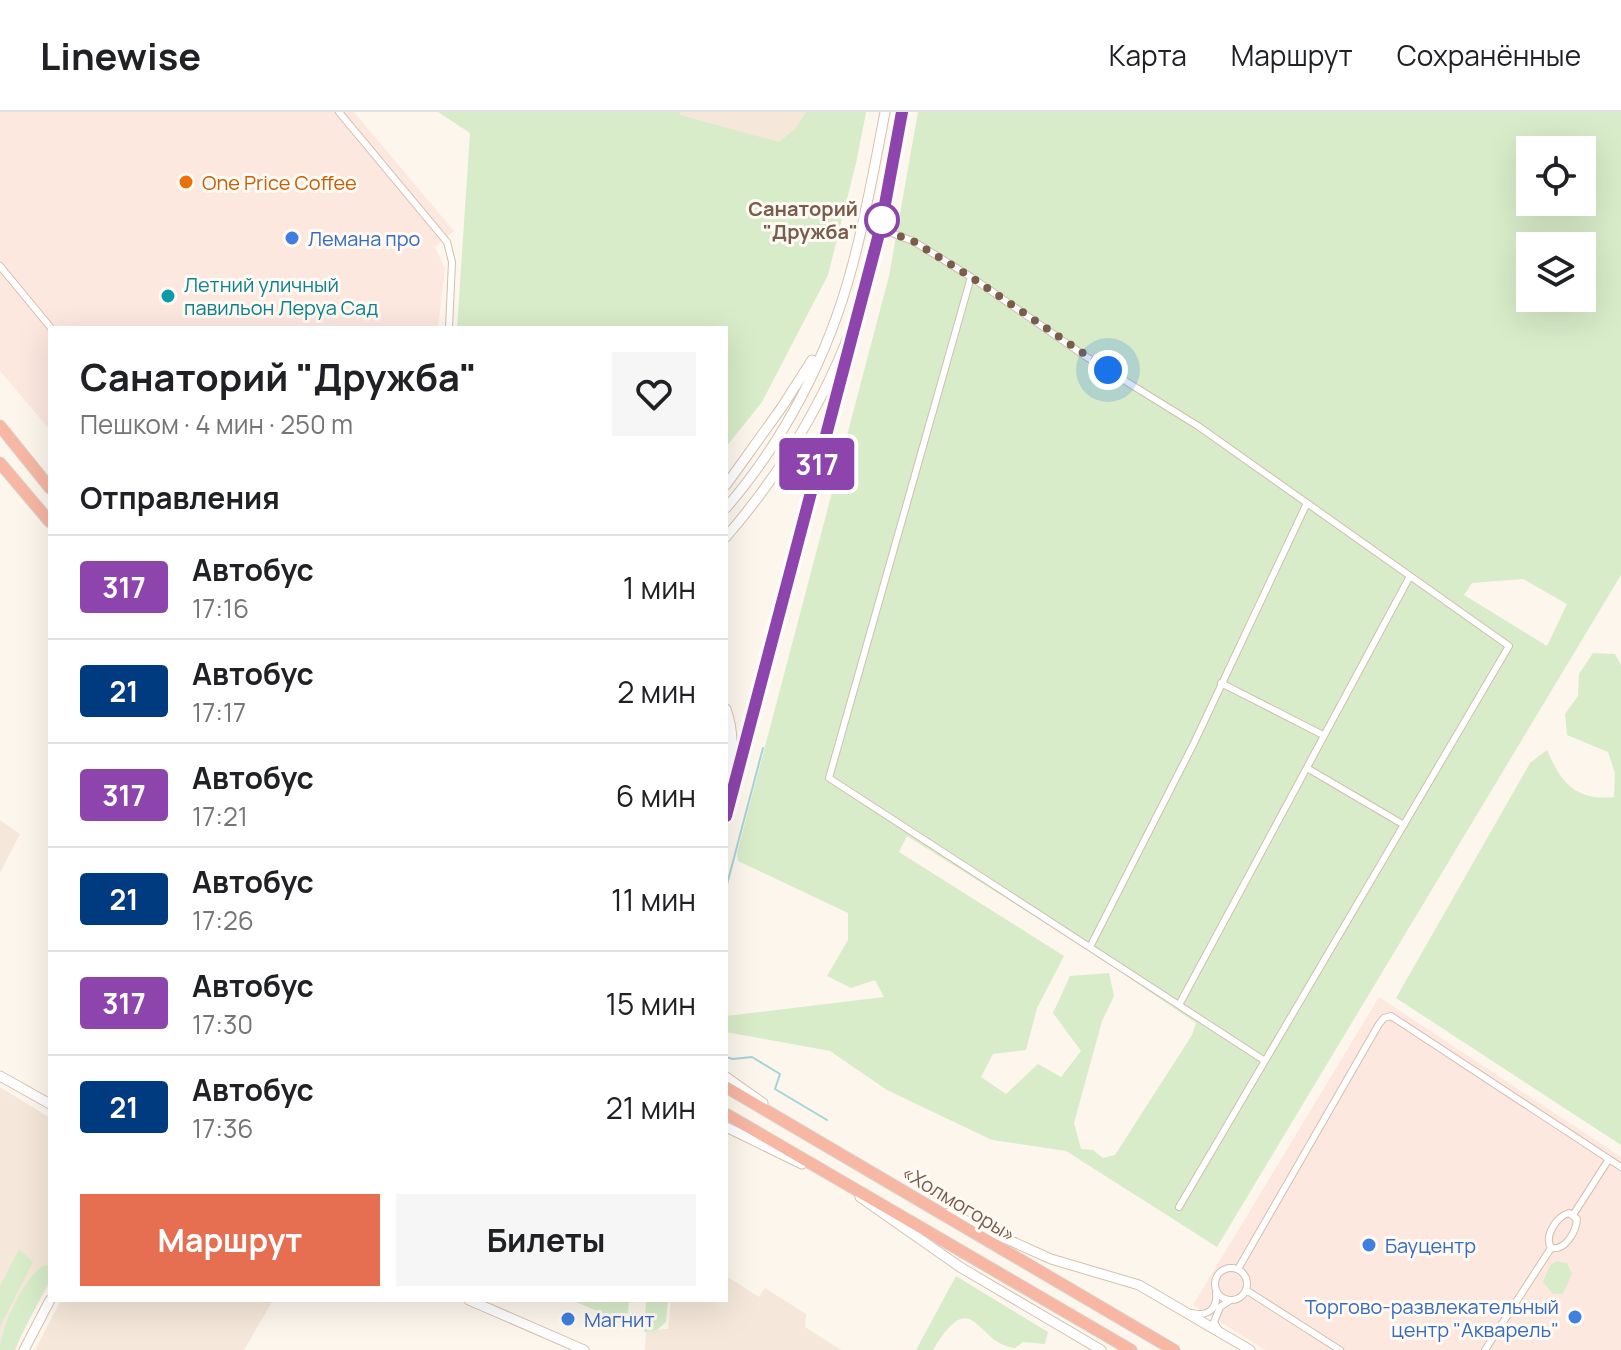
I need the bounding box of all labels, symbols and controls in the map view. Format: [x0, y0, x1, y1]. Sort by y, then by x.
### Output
text: Linewise [40, 29, 201, 81]
text: Карта [1109, 36, 1187, 74]
text: Маршрут [1231, 36, 1353, 74]
text: Сохранённые [1397, 36, 1581, 74]
map controls [1516, 136, 1596, 312]
button: locate [1516, 136, 1596, 216]
place label: One Price Coffee [202, 169, 357, 196]
marker: One Price Coffee [177, 173, 195, 191]
place label: Санаторий "Дружба" [748, 195, 858, 245]
marker: Санаторий "Дружба" [865, 203, 899, 237]
place label: Лемана про [308, 225, 420, 252]
marker: Лемана про [283, 229, 301, 247]
button: layers [1516, 232, 1596, 312]
place label: Летний уличный павильон Леруа Сад [184, 271, 378, 321]
marker: Летний уличный павильон Леруа Сад [159, 287, 177, 305]
text: Санаторий "Дружба" [80, 350, 477, 402]
your location [1088, 350, 1128, 390]
button: heart [612, 352, 696, 436]
text: Пешком · 4 мин · 250 m [80, 406, 353, 442]
line badge: 317 [771, 438, 863, 490]
text: 317 [795, 445, 839, 483]
text: Отправления [80, 477, 280, 518]
text: Автобус [192, 549, 314, 590]
text: 1 мин [623, 567, 696, 608]
text: 317 [102, 568, 146, 606]
text: 17:16 [192, 590, 249, 626]
text: Автобус [192, 653, 314, 694]
text: 2 мин [617, 671, 696, 712]
text: 21 [110, 672, 138, 710]
text: 17:17 [192, 694, 246, 730]
text: Автобус [192, 757, 314, 798]
text: 6 мин [616, 775, 696, 816]
text: 317 [102, 776, 146, 814]
text: 17:21 [192, 798, 248, 834]
text: Автобус [192, 861, 314, 902]
text: 11 мин [611, 879, 696, 920]
text: 21 [110, 880, 138, 918]
text: 17:26 [192, 902, 254, 938]
text: Автобус [192, 965, 314, 1006]
text: 15 мин [605, 983, 696, 1024]
text: 317 [102, 984, 146, 1022]
text: 17:30 [192, 1006, 253, 1042]
text: Автобус [192, 1069, 314, 1110]
text: 21 мин [606, 1087, 696, 1128]
text: 21 [110, 1088, 138, 1126]
text: 17:36 [192, 1110, 253, 1146]
street label: «Холмогоры» [897, 1158, 1021, 1248]
button: Маршрут [80, 1194, 380, 1286]
button: Билеты [396, 1194, 696, 1286]
place label: Бауцентр [1385, 1232, 1476, 1259]
marker: Бауцентр [1360, 1236, 1378, 1254]
place label: Торгово-развлекательный центр "Акварель" [1305, 1293, 1559, 1343]
place label: Магнит [584, 1306, 655, 1333]
marker: Торгово-развлекательный центр "Акварель" [1566, 1308, 1584, 1326]
marker: Магнит [559, 1310, 577, 1328]

